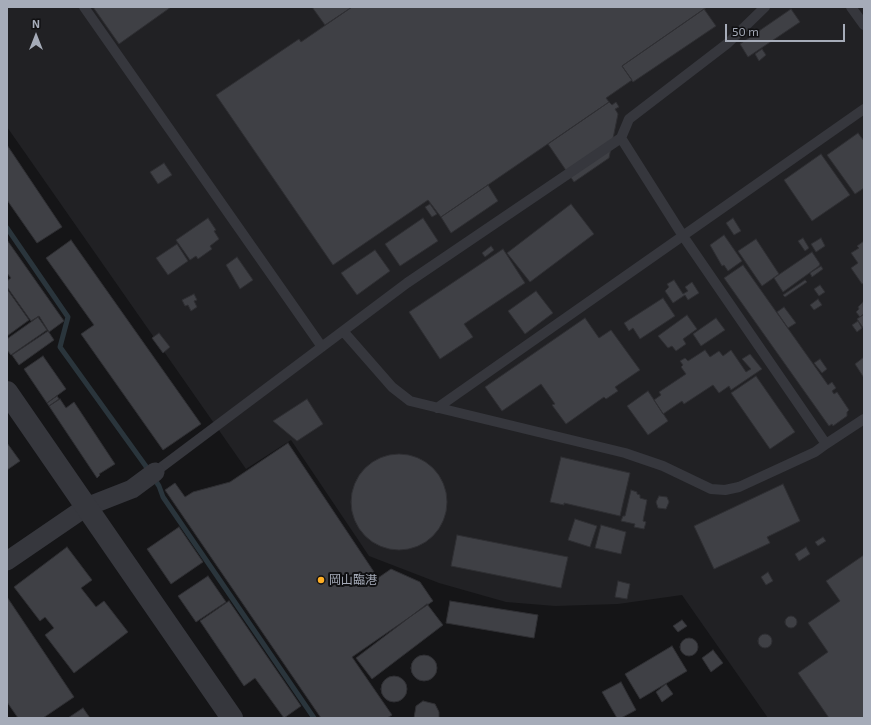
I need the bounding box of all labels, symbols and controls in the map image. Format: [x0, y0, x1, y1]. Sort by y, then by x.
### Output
north arrow [16, 16, 56, 56]
scale bar [727, 16, 847, 42]
text: N [32, 17, 40, 30]
text: 50 m [732, 24, 759, 38]
place label: 岡山臨港 [329, 573, 377, 587]
marker: 岡山臨港 [316, 575, 326, 585]

